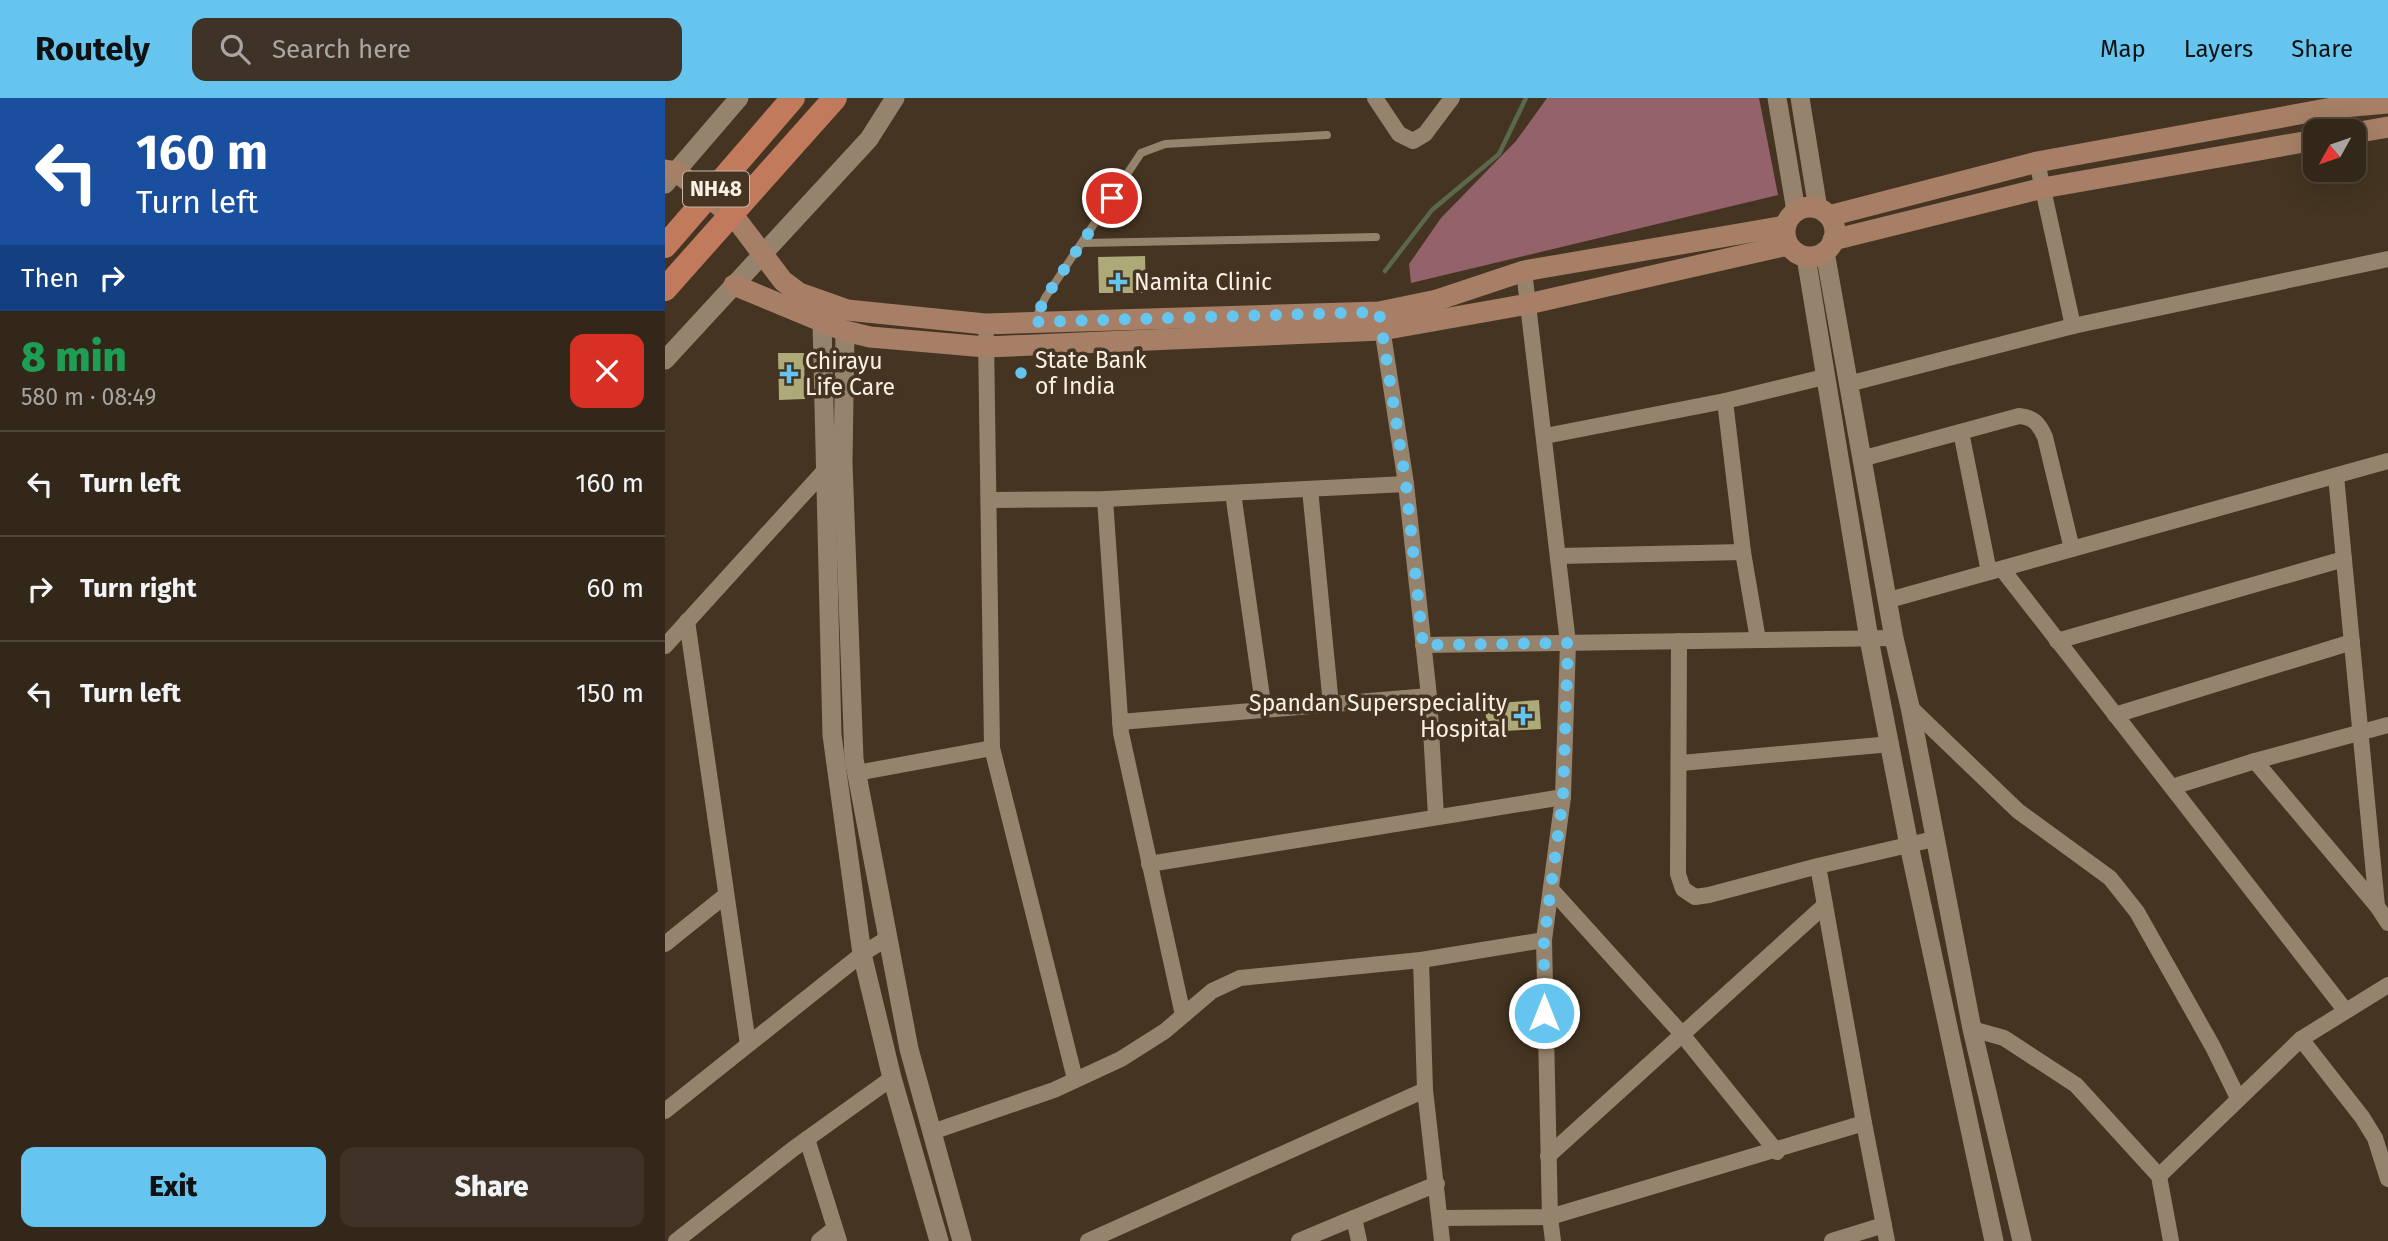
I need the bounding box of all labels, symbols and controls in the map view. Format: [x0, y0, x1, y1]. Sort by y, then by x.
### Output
search box [192, 18, 682, 81]
text: Routely [35, 29, 150, 69]
icon: search [216, 30, 254, 68]
text: Search here [272, 34, 411, 65]
text: Map [2100, 35, 2146, 63]
text: Layers [2184, 35, 2253, 63]
text: Share [2291, 35, 2353, 63]
north arrow [2303, 119, 2366, 182]
map controls [2303, 119, 2366, 182]
text: 160 m [136, 123, 268, 182]
icon: left [21, 126, 112, 217]
pin [1082, 168, 1142, 228]
road number: NH48 [683, 172, 749, 206]
icon: arrive [1093, 179, 1131, 217]
text: Turn left [136, 183, 258, 221]
icon: right [93, 259, 131, 297]
text: Then [21, 263, 79, 294]
place label: Namita Clinic [1134, 268, 1272, 296]
marker: Namita Clinic [1108, 272, 1128, 292]
text: 8 min [21, 332, 127, 382]
button: close [570, 334, 644, 408]
place label: State Bank of India [1035, 346, 1147, 400]
place label: Chirayu Life Care [805, 347, 895, 401]
marker: Chirayu Life Care [779, 364, 799, 384]
marker: State Bank of India [1013, 365, 1029, 381]
text: 580 m · 08:49 [21, 383, 156, 411]
icon: left [21, 465, 59, 503]
text: Turn left [80, 468, 181, 499]
text: 160 m [575, 468, 644, 499]
icon: right [21, 570, 59, 608]
text: Turn right [80, 573, 197, 604]
text: 60 m [586, 573, 644, 604]
icon: left [21, 675, 59, 713]
text: Turn left [80, 678, 181, 709]
text: 150 m [576, 678, 644, 709]
place label: Spandan Superspeciality Hospital [1249, 689, 1508, 743]
marker: Spandan Superspeciality Hospital [1513, 706, 1533, 726]
position arrow [1507, 976, 1581, 1050]
button: Exit [21, 1147, 326, 1227]
button: Share [340, 1147, 644, 1227]

